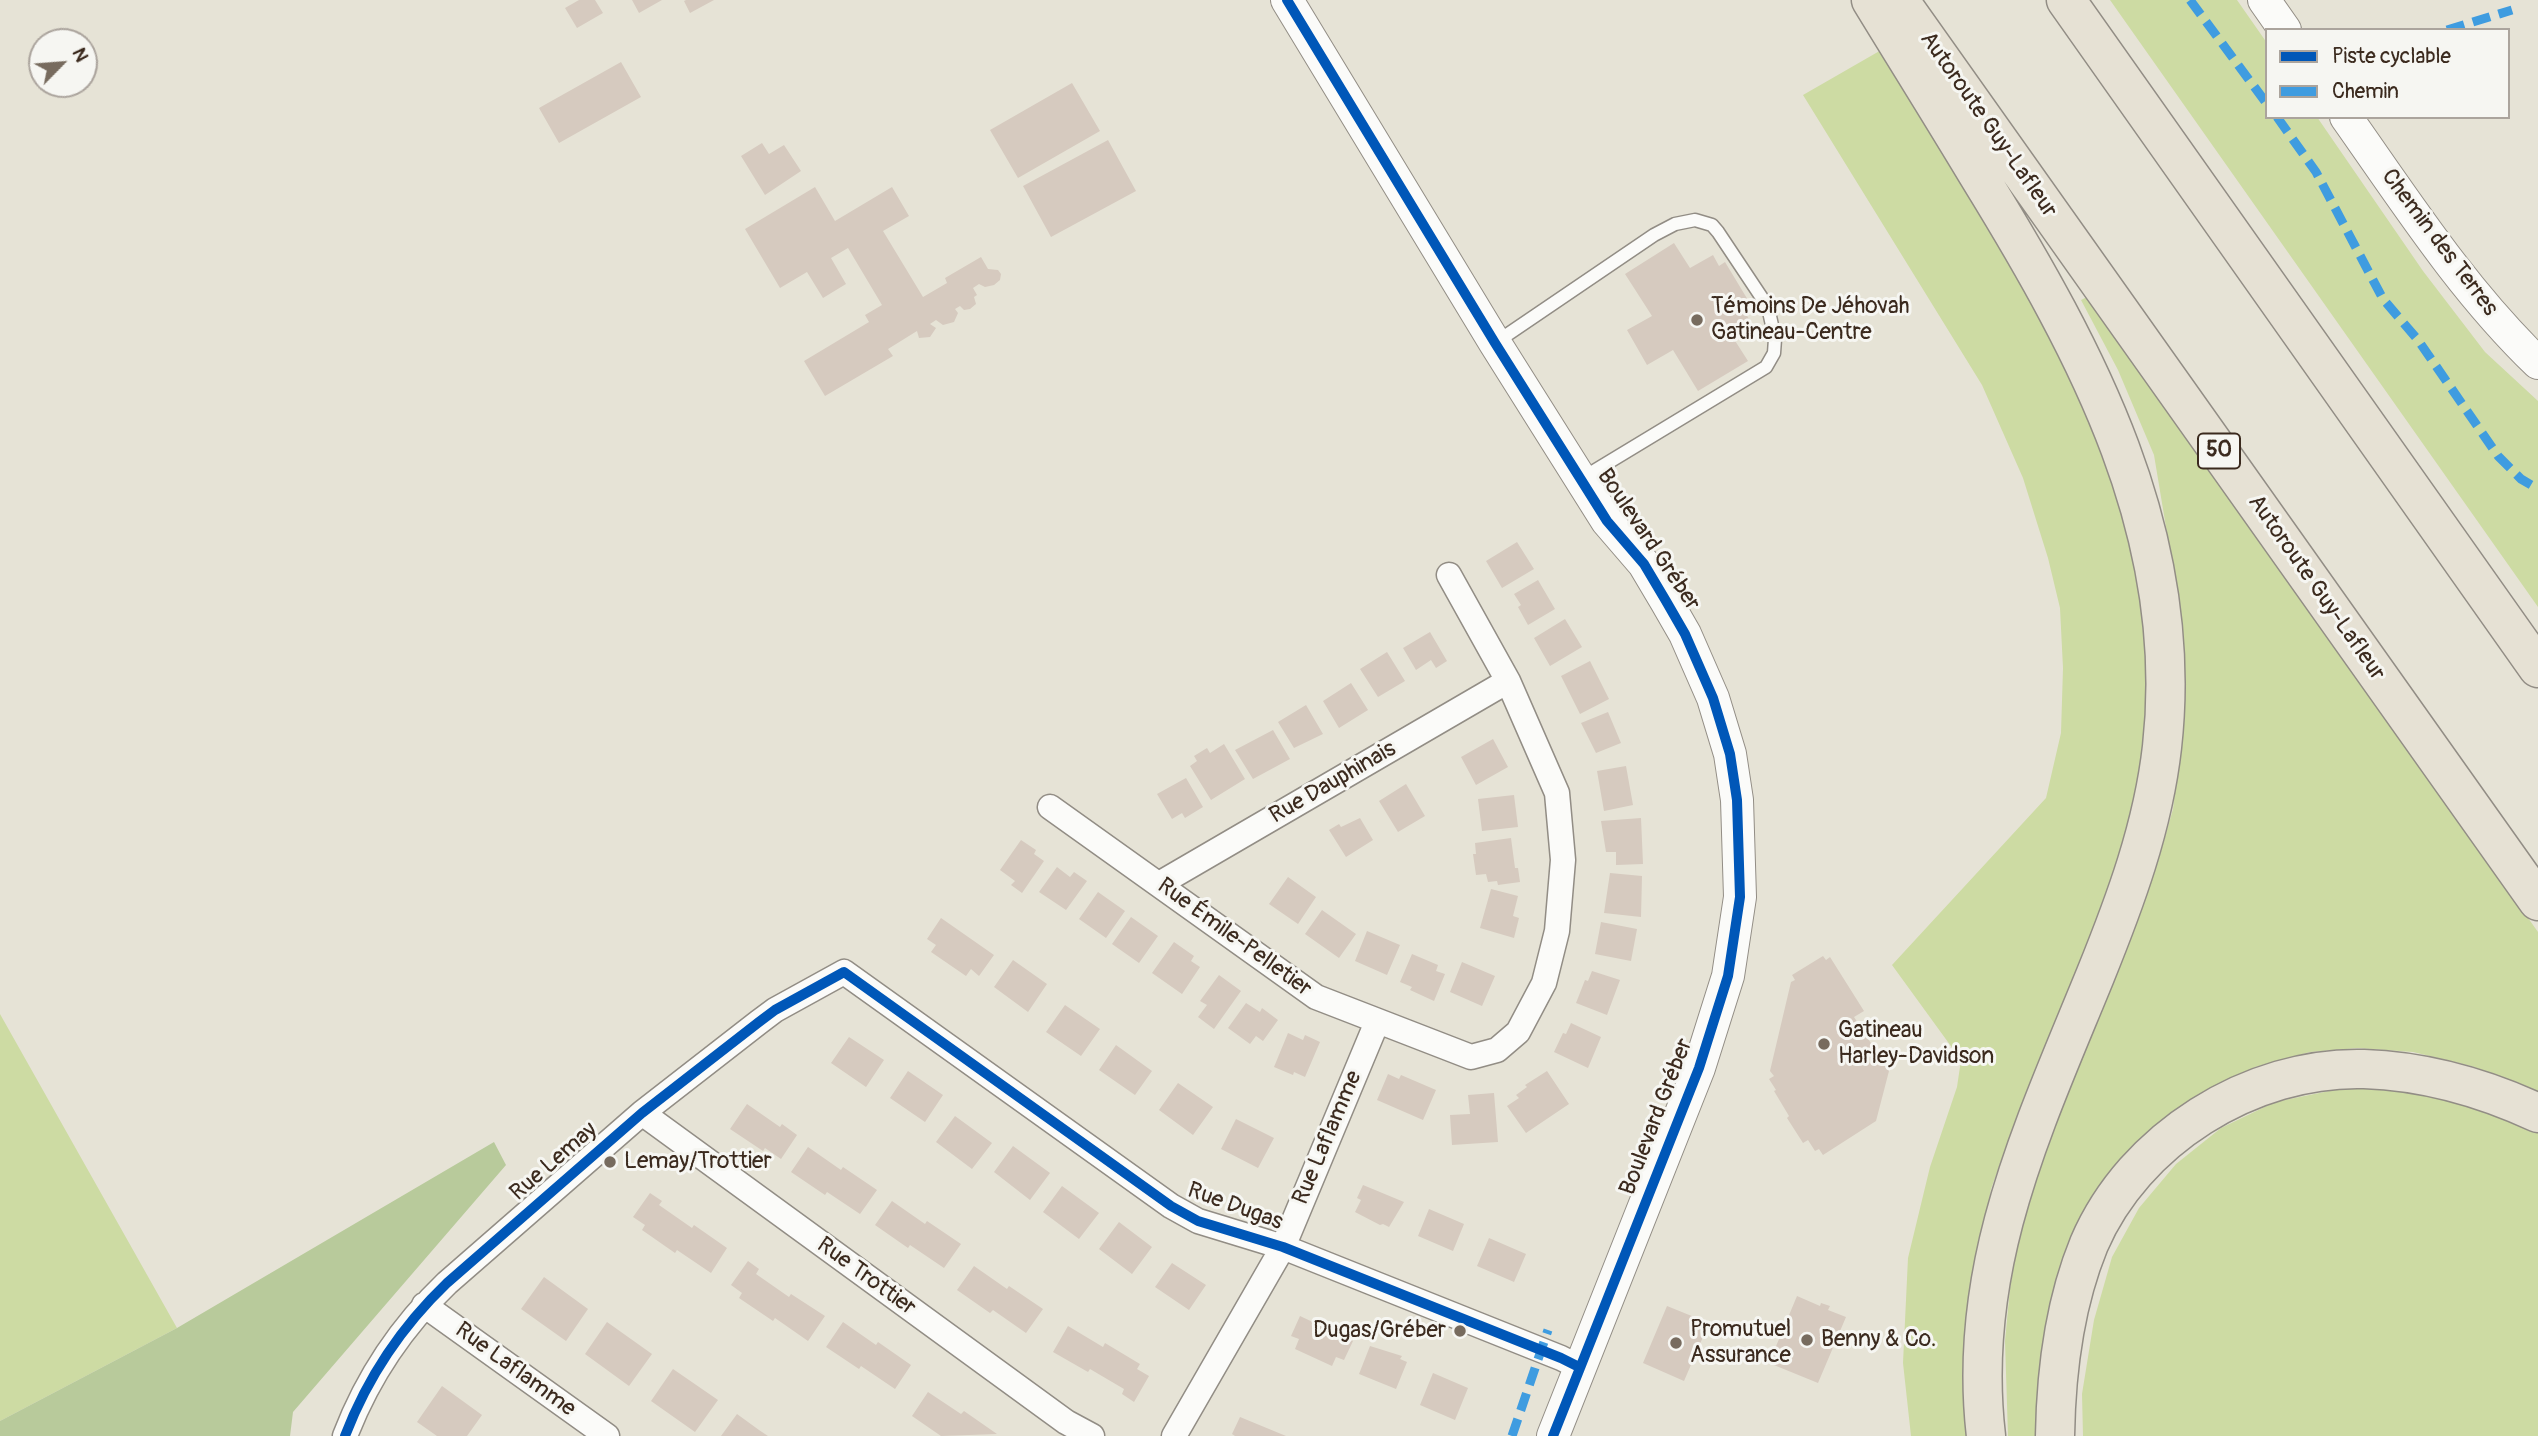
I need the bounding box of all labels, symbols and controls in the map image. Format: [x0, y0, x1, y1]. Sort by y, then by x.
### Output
street label: Autoroute Guy-Lafleur [1913, 27, 2063, 223]
north arrow [28, 28, 98, 98]
legend [2265, 28, 2510, 119]
text: Piste cyclable [2332, 43, 2451, 70]
text: N [67, 44, 94, 66]
text: Chemin [2332, 78, 2399, 105]
street label: Chemin des Terres [2375, 164, 2503, 322]
place label: Témoins De Jéhovah Gatineau-Centre [1711, 293, 1909, 347]
marker: Témoins De Jéhovah Gatineau-Centre [1689, 312, 1705, 328]
road number: 50 [2198, 434, 2240, 468]
street label: Boulevard Gréber [1590, 464, 1706, 616]
street label: Autoroute Guy-Lafleur [2241, 490, 2391, 686]
street label: Rue Dauphinais [1265, 736, 1401, 830]
street label: Rue Émile-Pelletier [1151, 873, 1317, 1003]
place label: Gatineau Harley-Davidson [1838, 1017, 1994, 1071]
street label: Boulevard Gréber [1614, 1035, 1700, 1199]
marker: Gatineau Harley-Davidson [1816, 1036, 1832, 1052]
street label: Rue Laflamme [1287, 1067, 1369, 1209]
street label: Rue Lemay [505, 1117, 603, 1207]
place label: Lemay/Trottier [624, 1148, 772, 1176]
marker: Lemay/Trottier [602, 1154, 618, 1170]
street label: Rue Dugas [1184, 1177, 1286, 1237]
street label: Rue Trottier [811, 1232, 921, 1322]
place label: Promutuel Assurance [1690, 1316, 1791, 1370]
street label: Rue Laflamme [449, 1317, 581, 1423]
place label: Dugas/Gréber [1313, 1317, 1446, 1345]
marker: Dugas/Gréber [1452, 1323, 1468, 1339]
place label: Benny & Co. [1821, 1326, 1936, 1354]
marker: Benny & Co. [1799, 1332, 1815, 1348]
marker: Promutuel Assurance [1668, 1335, 1684, 1351]

